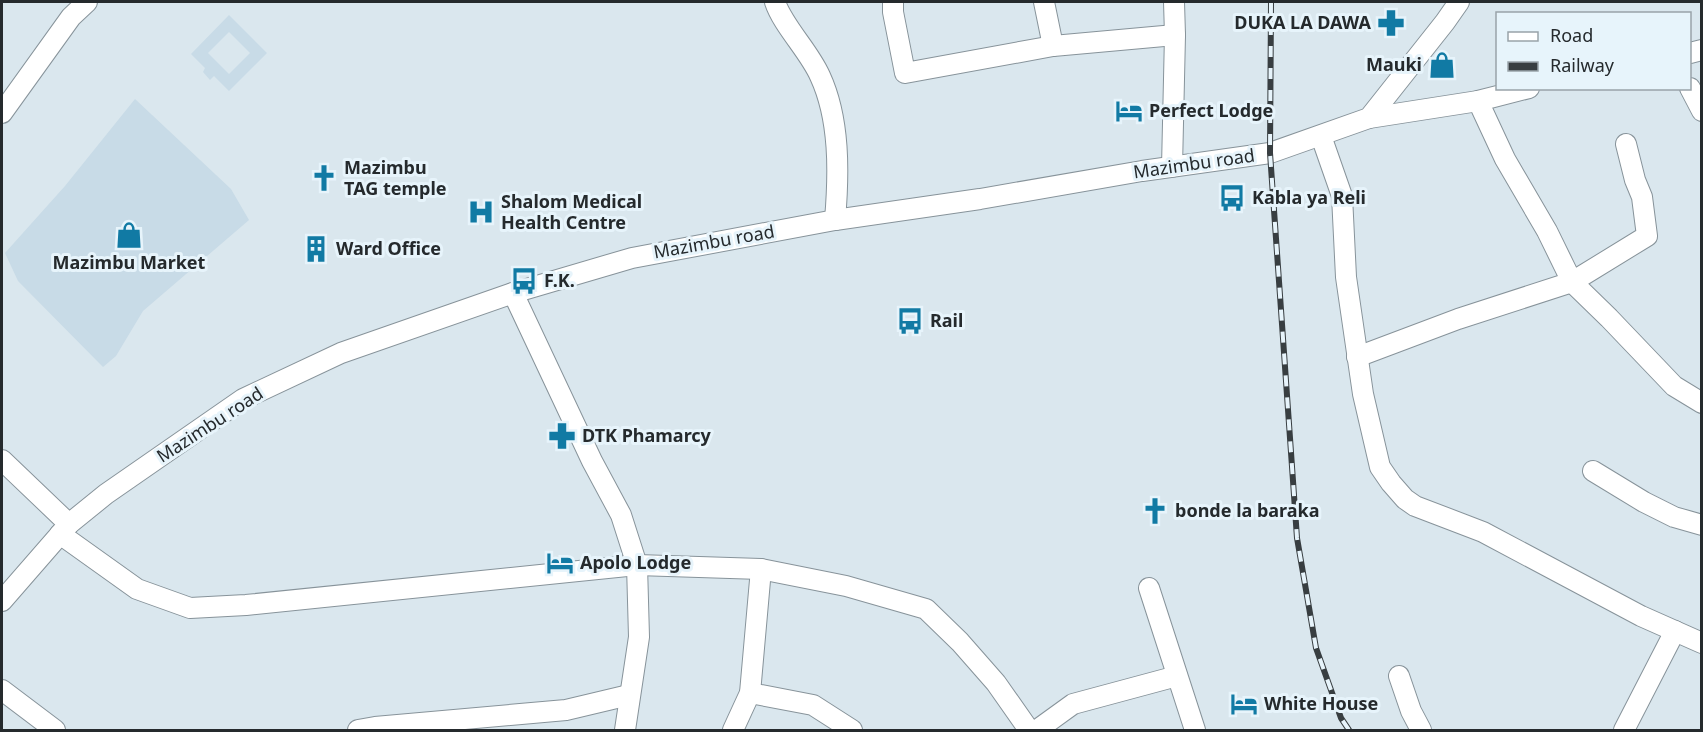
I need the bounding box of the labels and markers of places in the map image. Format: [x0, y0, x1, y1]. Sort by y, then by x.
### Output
pharmacy icon: DUKA LA DAWA [1376, 8, 1406, 38]
place label: DUKA LA DAWA [1234, 10, 1372, 34]
shop icon: Mauki [1427, 50, 1457, 80]
place label: Mauki [1366, 52, 1422, 76]
hotel icon: Perfect Lodge [1114, 96, 1144, 126]
place label: Perfect Lodge [1149, 98, 1273, 122]
place label: Mazimbu TAG temple [344, 155, 447, 200]
church icon: Mazimbu TAG temple [309, 163, 339, 193]
bus stop icon: Kabla ya Reli [1217, 183, 1247, 213]
place label: Kabla ya Reli [1252, 185, 1366, 209]
place label: Shalom Medical Health Centre [501, 189, 642, 234]
hospital icon: Shalom Medical Health Centre [466, 197, 496, 227]
shop icon: Mazimbu Market [114, 220, 144, 250]
building icon: Ward Office [301, 234, 331, 264]
place label: Ward Office [336, 236, 441, 260]
place label: Mazimbu Market [53, 250, 206, 274]
bus stop icon: F.K. [509, 266, 539, 296]
place label: F.K. [544, 268, 575, 292]
bus stop icon: Rail [895, 306, 925, 336]
place label: Rail [930, 308, 963, 332]
pharmacy icon: DTK Phamarcy [547, 421, 577, 451]
place label: DTK Phamarcy [582, 423, 712, 447]
church icon: bonde la baraka [1140, 496, 1170, 526]
place label: bonde la baraka [1175, 498, 1320, 522]
hotel icon: Apolo Lodge [545, 548, 575, 578]
place label: Apolo Lodge [580, 550, 691, 574]
hotel icon: White House [1229, 689, 1259, 719]
place label: White House [1264, 691, 1378, 715]

